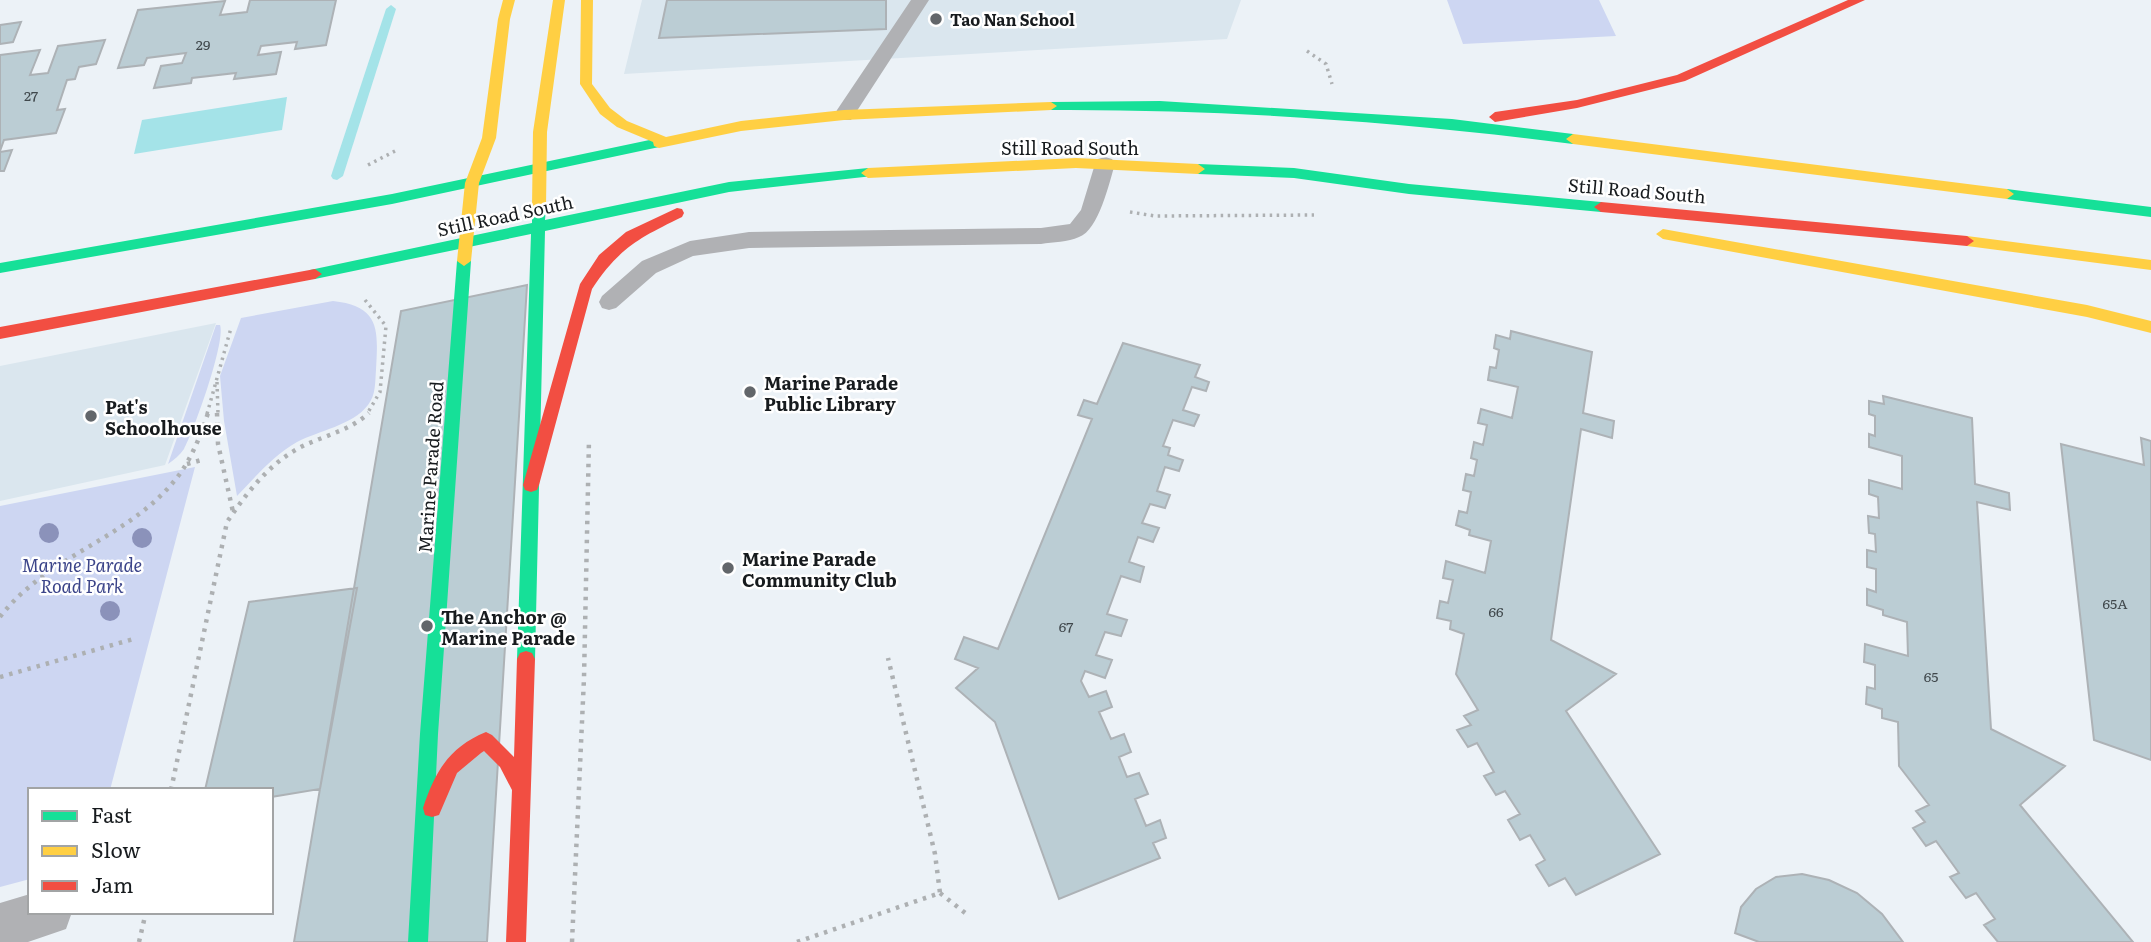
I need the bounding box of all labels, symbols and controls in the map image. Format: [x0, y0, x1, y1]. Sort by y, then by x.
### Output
place label: Tao Nan School [950, 7, 1075, 31]
marker: Tao Nan School [928, 11, 944, 27]
house number: 29 [196, 34, 210, 54]
house number: 27 [24, 85, 38, 105]
street label: Still Road South [1001, 134, 1139, 161]
street label: Still Road South [1567, 171, 1707, 209]
street label: Still Road South [435, 187, 575, 243]
place label: Marine Parade Public Library [764, 369, 898, 417]
street label: Marine Parade Road [411, 380, 449, 554]
marker: Marine Parade Public Library [742, 384, 758, 400]
place label: Pat's Schoolhouse [105, 393, 222, 441]
marker: Pat's Schoolhouse [83, 408, 99, 424]
place label: Marine Parade Community Club [742, 545, 897, 593]
park label: Marine Parade Road Park [22, 551, 142, 599]
marker: Marine Parade Community Club [720, 560, 736, 576]
house number: 65A [2103, 593, 2128, 613]
house number: 66 [1488, 601, 1504, 621]
place label: The Anchor @ Marine Parade [441, 603, 575, 651]
house number: 67 [1059, 616, 1073, 636]
marker: The Anchor @ Marine Parade [419, 618, 435, 634]
house number: 65 [1924, 666, 1938, 686]
legend [28, 788, 273, 914]
text: Fast [91, 798, 132, 829]
text: Slow [91, 833, 141, 864]
text: Jam [91, 868, 133, 899]

